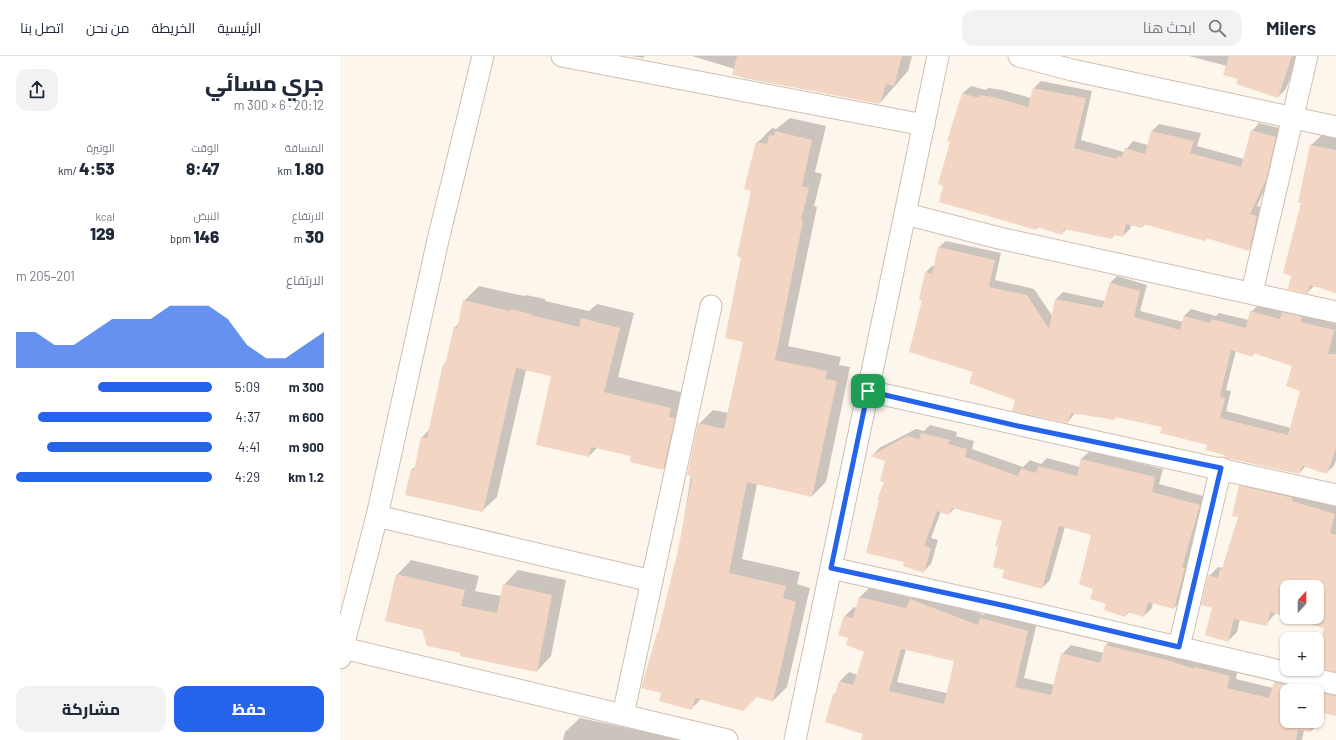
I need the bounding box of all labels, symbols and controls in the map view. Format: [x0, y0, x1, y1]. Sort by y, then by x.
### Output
search box [962, 10, 1242, 46]
text: Milers [1266, 16, 1316, 39]
icon: search [1206, 17, 1228, 39]
text: ابحث هنا [1143, 18, 1196, 36]
text: اتصل بنا [20, 19, 64, 36]
text: من نحن [86, 19, 130, 36]
text: الخريطة [152, 19, 195, 36]
text: الرئيسية [217, 19, 261, 36]
button: share [16, 69, 58, 111]
text: جري مسائي [205, 69, 324, 95]
text: 20:12 · 6 × 300 m [234, 97, 324, 113]
text: الوتيرة [86, 141, 115, 154]
text: الوقت [191, 141, 219, 154]
text: المسافة [285, 141, 324, 154]
text: 4:53 [79, 158, 115, 178]
text: 8:47 [186, 158, 219, 178]
text: 1.80 [294, 158, 324, 178]
text: /km [58, 164, 79, 177]
text: km [278, 164, 294, 177]
text: النبض [193, 209, 219, 222]
text: الارتفاع [292, 209, 324, 222]
text: kcal [95, 210, 115, 223]
text: 129 [90, 223, 115, 243]
text: 146 [193, 226, 219, 246]
text: 30 [305, 226, 324, 246]
text: bpm [170, 232, 193, 245]
text: m [294, 232, 305, 245]
text: 201–205 m [16, 268, 75, 284]
text: الارتفاع [286, 272, 324, 288]
pin [851, 374, 885, 408]
text: 5:09 [235, 379, 260, 395]
text: 300 m [289, 379, 324, 395]
icon: arrive [857, 380, 879, 402]
text: 4:37 [236, 409, 260, 425]
text: 600 m [289, 409, 324, 425]
text: 4:41 [238, 439, 260, 455]
text: 900 m [289, 439, 324, 455]
text: 4:29 [235, 469, 260, 485]
text: 1.2 km [288, 469, 324, 485]
north arrow [1280, 580, 1324, 624]
map controls [1280, 580, 1324, 728]
button: + [1280, 632, 1324, 676]
button: − [1280, 684, 1324, 728]
button: مشاركة [16, 686, 166, 732]
button: حفظ [174, 686, 324, 732]

